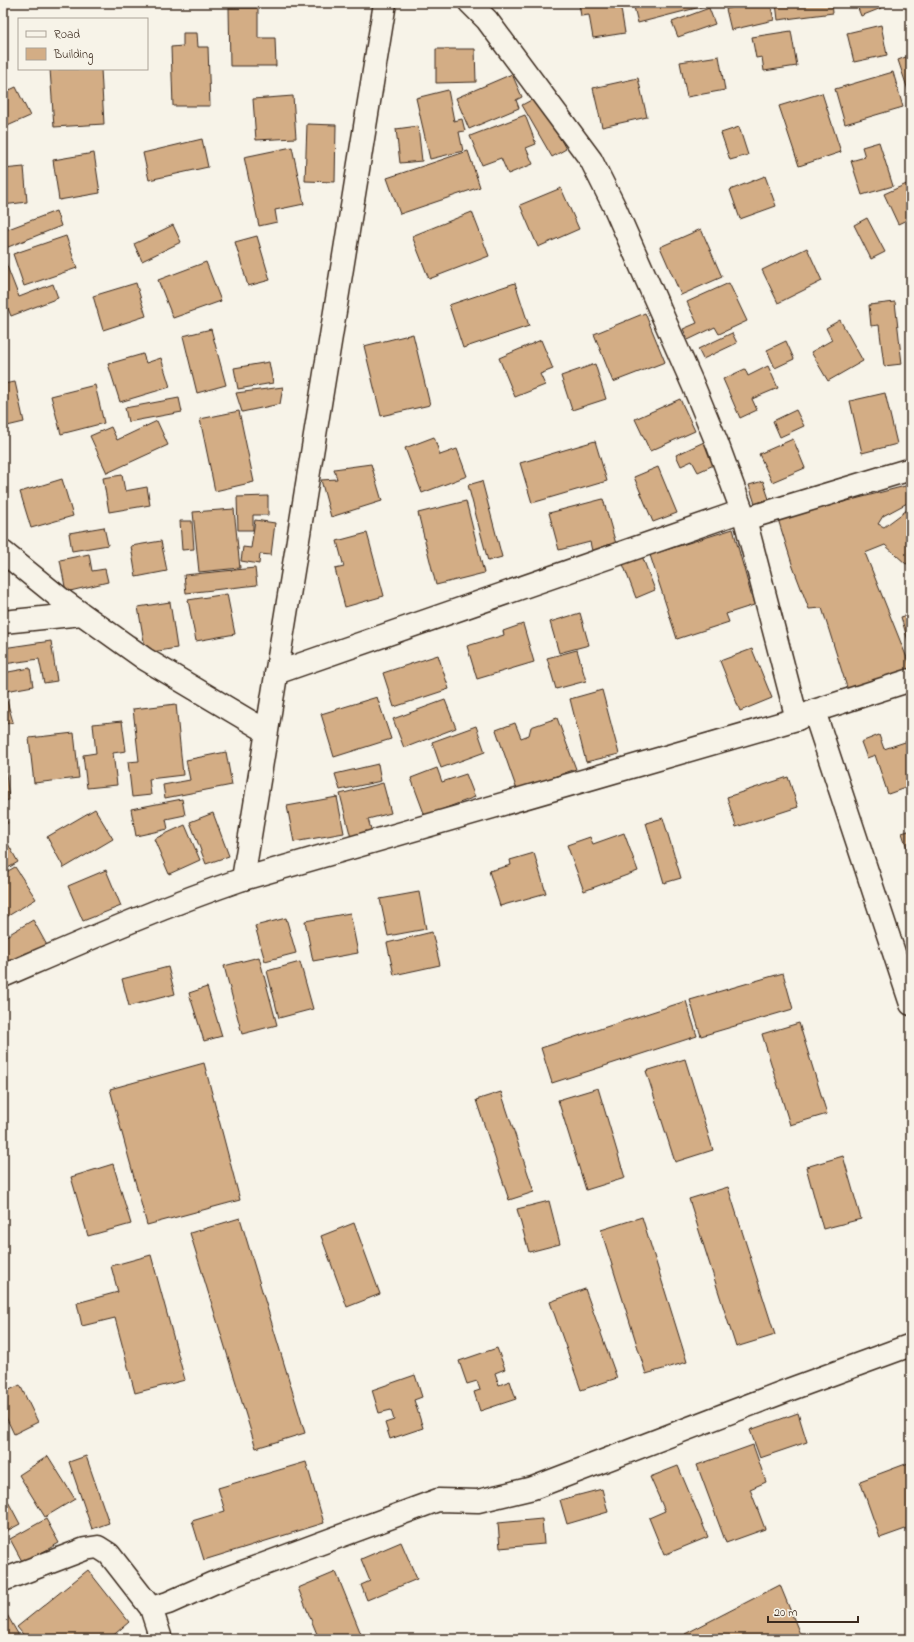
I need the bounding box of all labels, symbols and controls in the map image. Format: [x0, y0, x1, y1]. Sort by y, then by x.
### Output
legend [18, 18, 148, 70]
text: Road [54, 26, 80, 44]
text: Building [53, 46, 93, 65]
scale bar [768, 1598, 858, 1624]
text: 20 m [774, 1604, 797, 1622]

